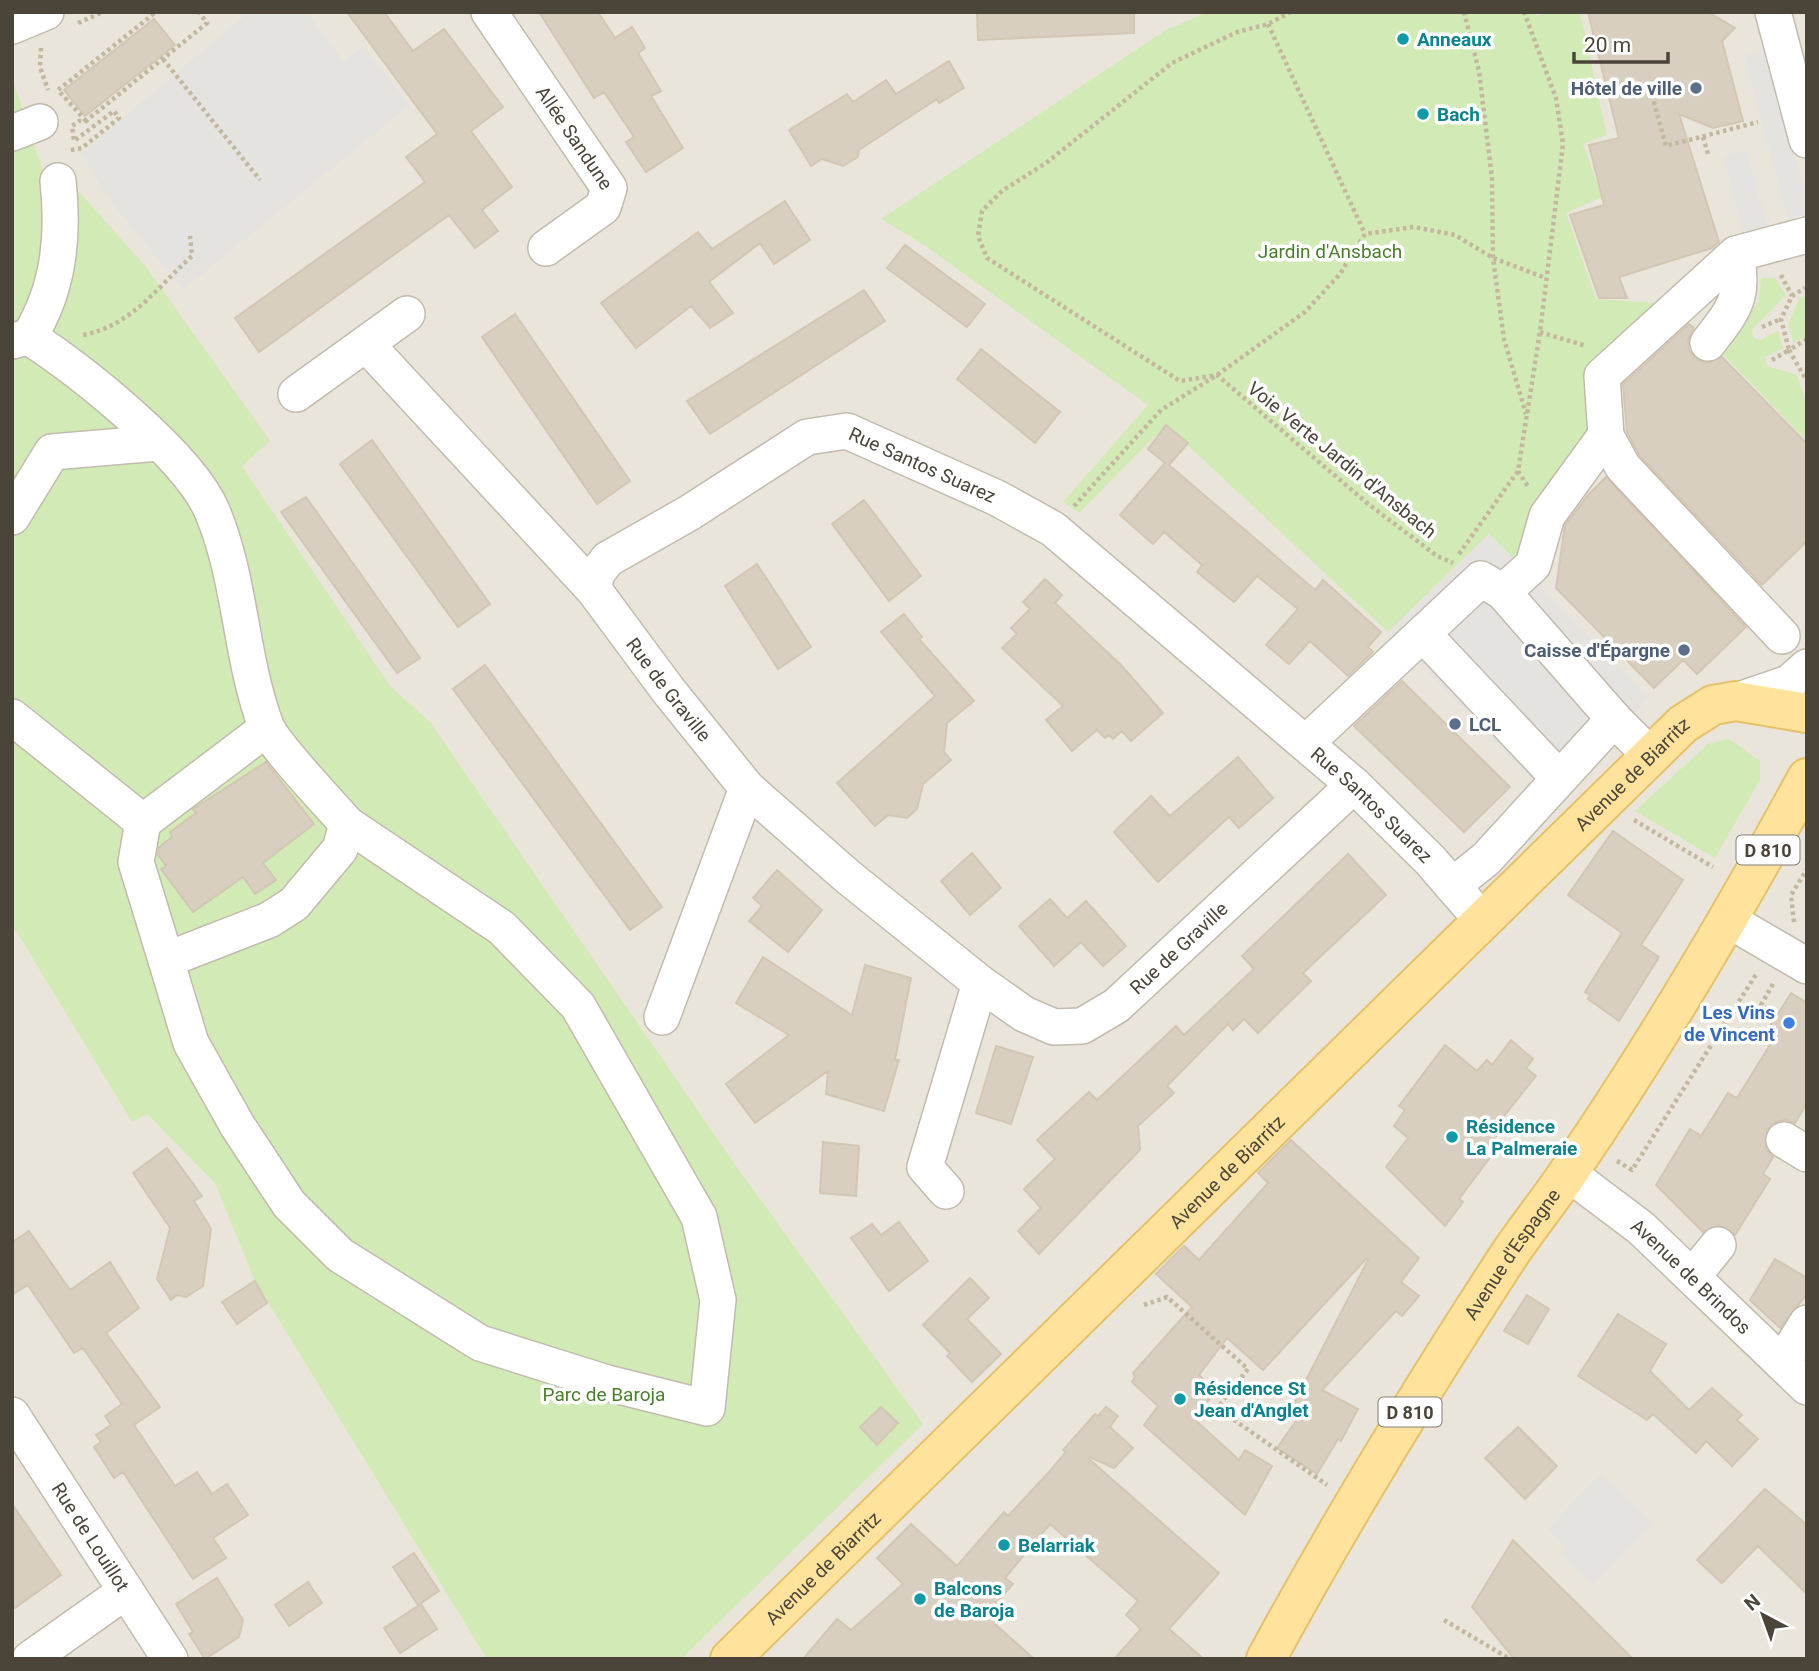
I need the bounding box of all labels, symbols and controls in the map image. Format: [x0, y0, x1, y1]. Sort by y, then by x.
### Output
scale bar [1574, 21, 1668, 65]
place label: Anneaux [1417, 28, 1492, 51]
marker: Anneaux [1395, 31, 1411, 47]
text: 20 m [1584, 33, 1631, 57]
place label: Hôtel de ville [1571, 77, 1682, 100]
marker: Hôtel de ville [1688, 80, 1704, 96]
street label: Allée Sandune [531, 81, 618, 194]
place label: Bach [1437, 103, 1480, 126]
marker: Bach [1415, 106, 1431, 122]
park label: Jardin d'Ansbach [1258, 240, 1402, 263]
street label: Voie Verte Jardin d'Ansbach [1243, 377, 1441, 543]
street label: Rue Santos Suarez [846, 422, 1000, 508]
street label: Rue de Graville [622, 633, 716, 746]
place label: Caisse d'Épargne [1524, 639, 1670, 662]
marker: Caisse d'Épargne [1676, 642, 1692, 658]
street label: Avenue de Biarritz [1570, 712, 1693, 835]
place label: LCL [1469, 713, 1501, 736]
marker: LCL [1447, 716, 1463, 732]
street label: Rue Santos Suarez [1306, 742, 1437, 867]
road number: D 810 [1736, 836, 1800, 864]
street label: Rue de Graville [1125, 897, 1232, 999]
place label: Les Vins de Vincent [1684, 1001, 1776, 1046]
marker: Les Vins de Vincent [1781, 1015, 1797, 1031]
street label: Avenue de Biarritz [1164, 1110, 1289, 1233]
place label: Résidence La Palmeraie [1466, 1115, 1577, 1160]
marker: Résidence La Palmeraie [1444, 1129, 1460, 1145]
street label: Avenue d'Espagne [1459, 1184, 1565, 1324]
street label: Avenue de Brindos [1627, 1213, 1756, 1339]
place label: Résidence St Jean d'Anglet [1194, 1377, 1309, 1422]
park label: Parc de Baroja [543, 1383, 665, 1406]
marker: Résidence St Jean d'Anglet [1172, 1391, 1188, 1407]
road number: D 810 [1378, 1398, 1442, 1427]
street label: Rue de Louillot [47, 1478, 134, 1595]
street label: Avenue de Biarritz [760, 1506, 885, 1630]
place label: Belarriak [1018, 1534, 1096, 1557]
marker: Belarriak [996, 1537, 1012, 1553]
place label: Balcons de Baroja [934, 1577, 1014, 1622]
north arrow [1728, 1580, 1798, 1650]
text: N [1740, 1589, 1765, 1616]
marker: Balcons de Baroja [912, 1591, 928, 1607]

